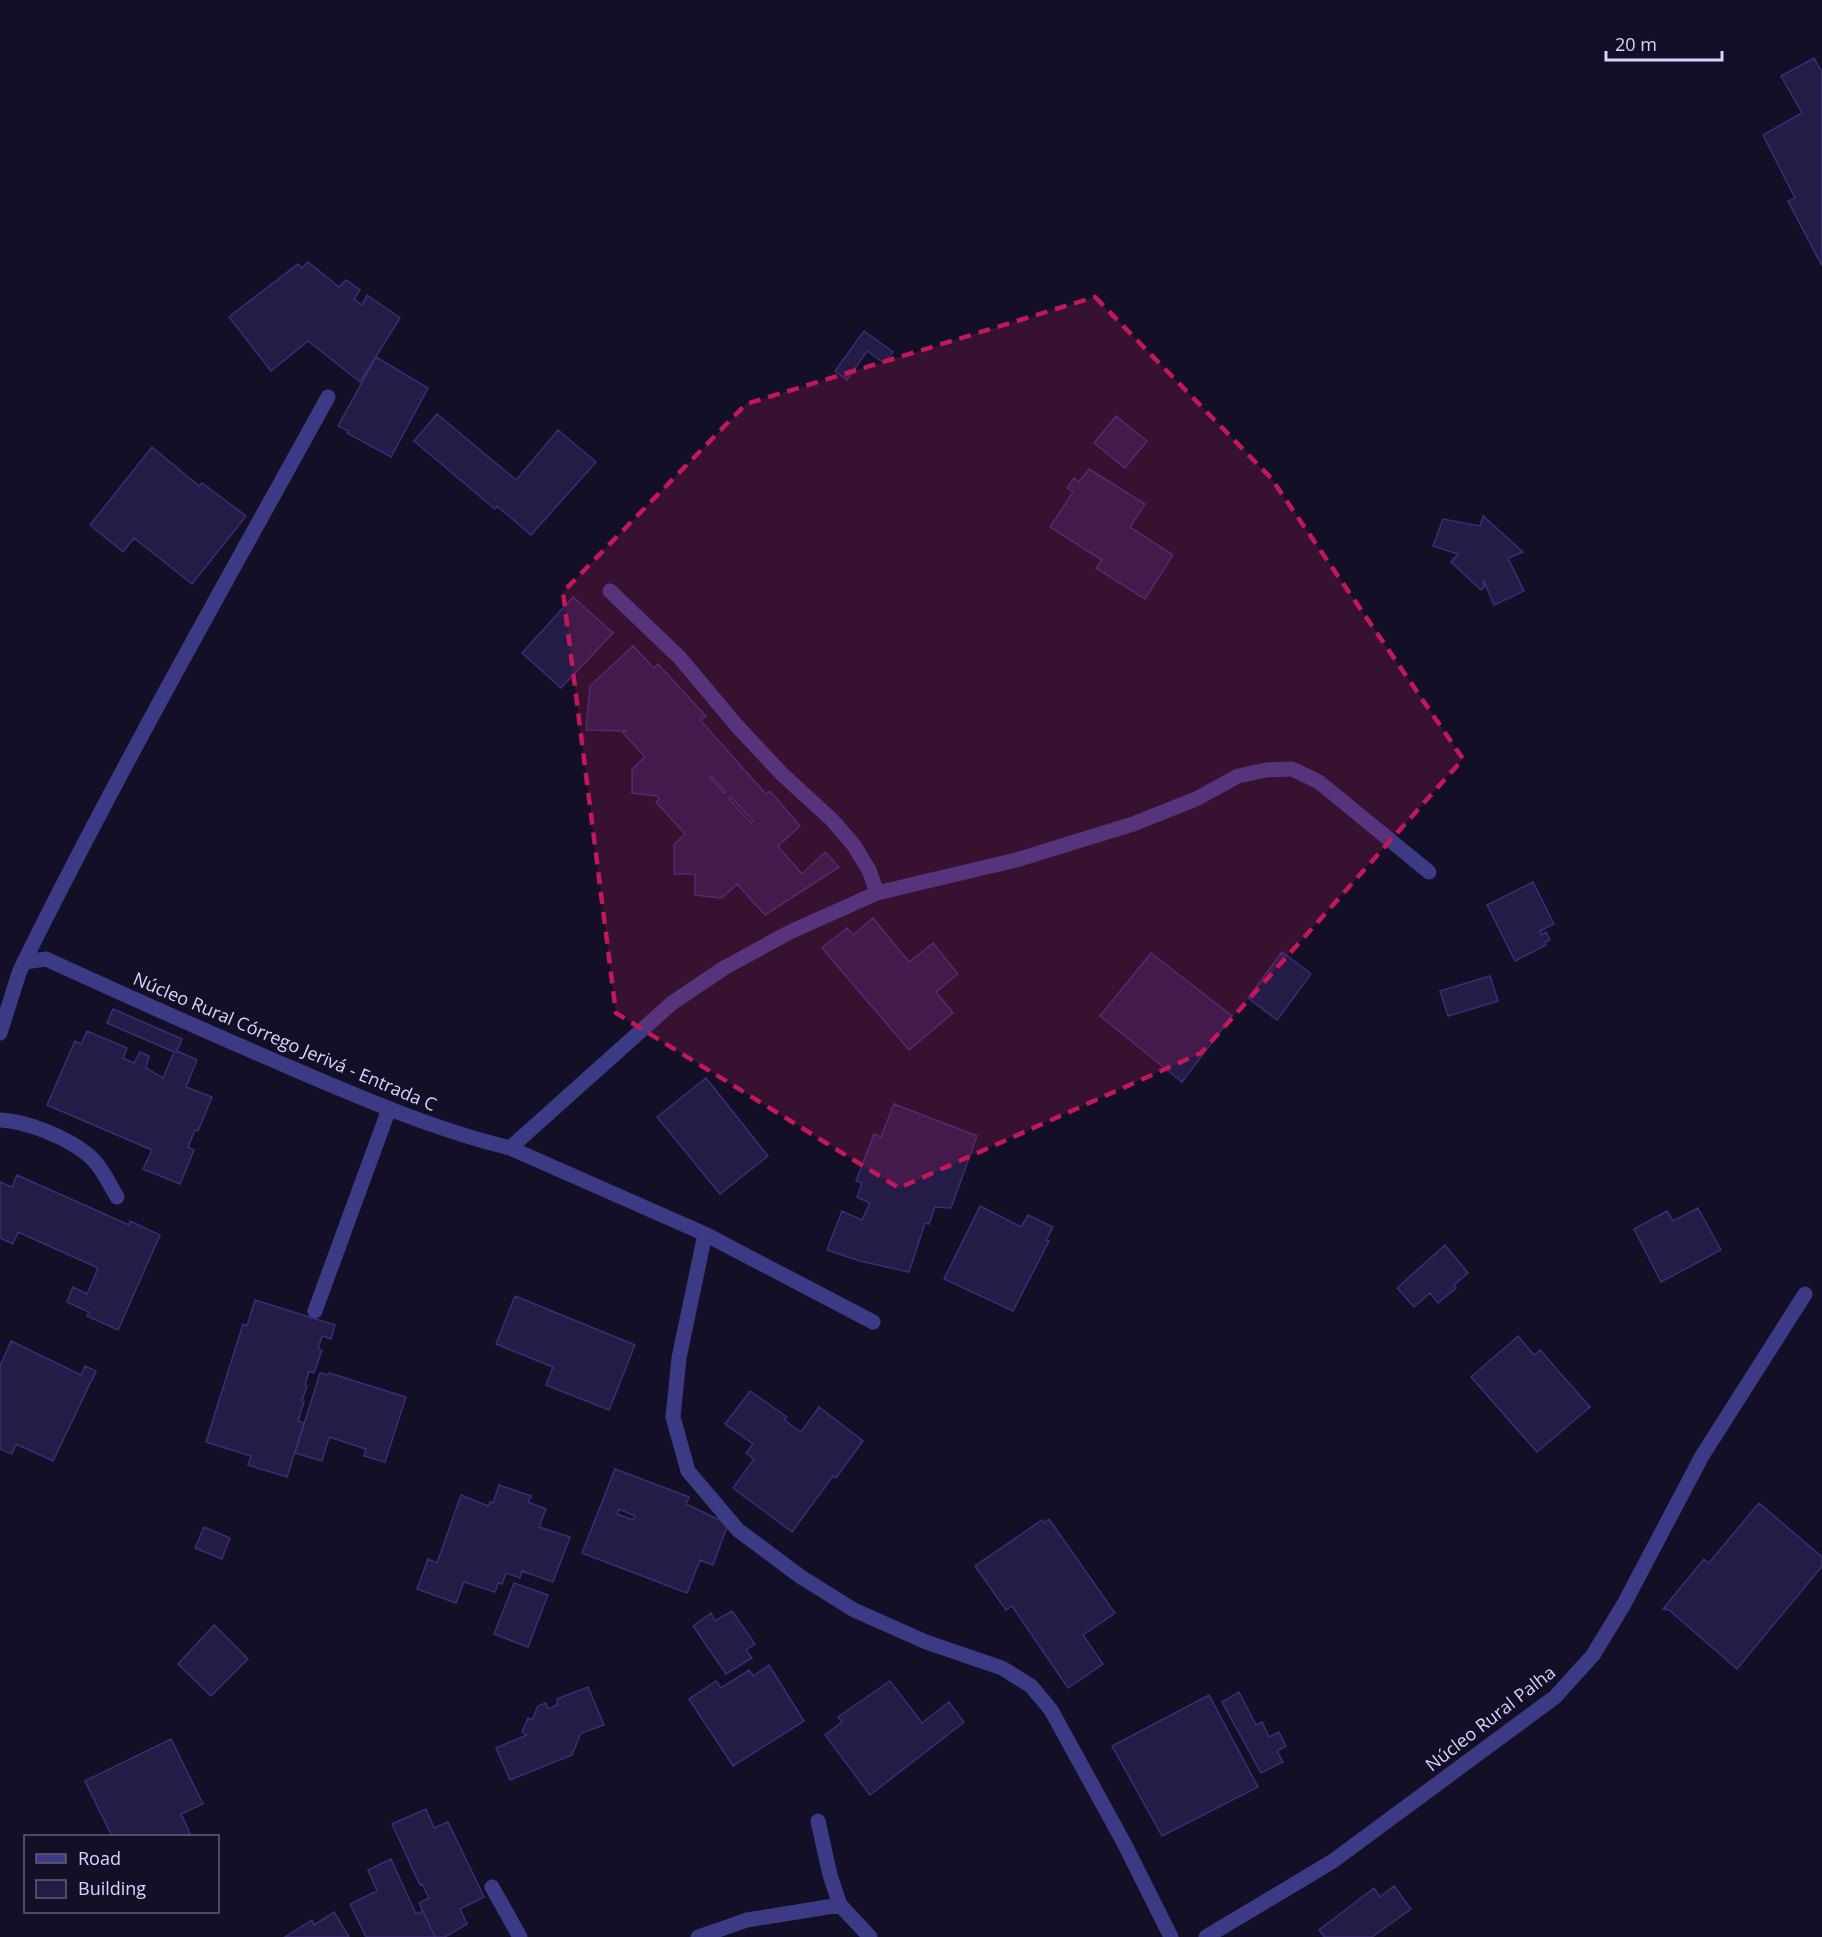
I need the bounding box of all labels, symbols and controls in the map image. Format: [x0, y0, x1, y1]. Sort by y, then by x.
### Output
scale bar [1606, 24, 1722, 62]
text: 20 m [1615, 32, 1657, 56]
street label: Núcleo Rural Córrego Jerivá - Entrada C [130, 966, 440, 1116]
street label: Núcleo Rural Palha [1420, 1660, 1560, 1776]
legend [24, 1835, 219, 1913]
text: Road [78, 1846, 121, 1870]
text: Building [78, 1876, 146, 1900]

